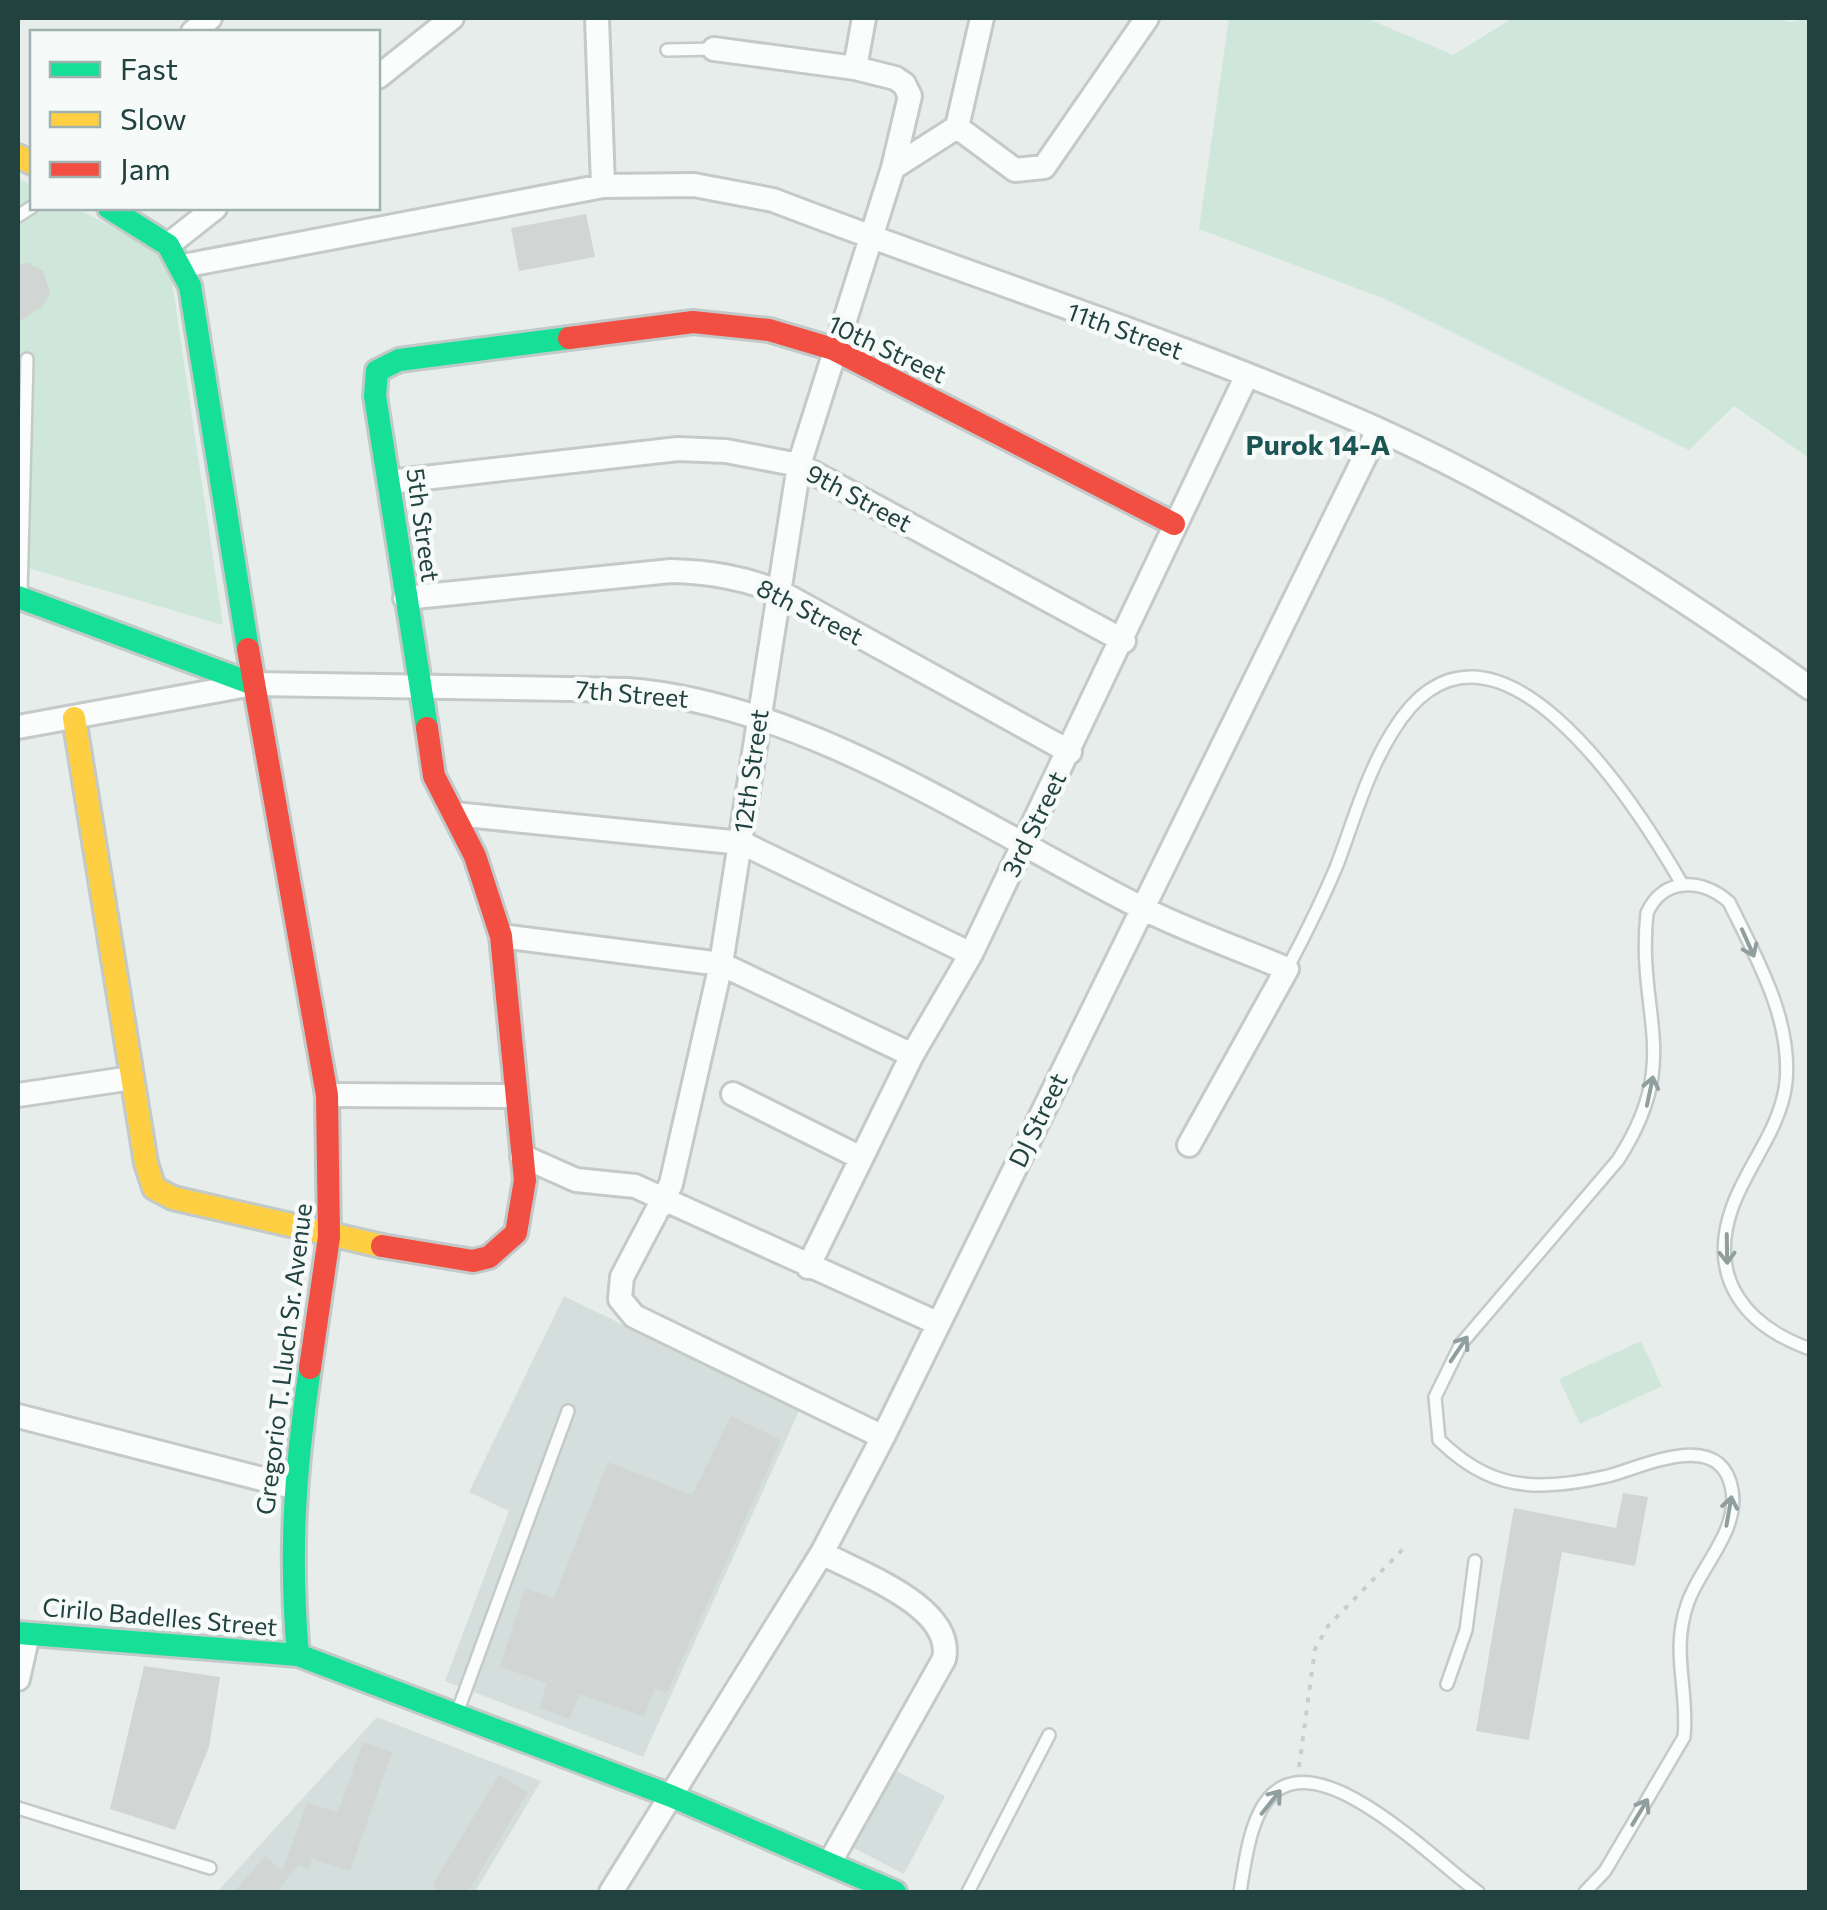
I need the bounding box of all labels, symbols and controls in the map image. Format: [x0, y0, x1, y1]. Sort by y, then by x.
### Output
legend [30, 30, 380, 210]
text: Fast [120, 49, 178, 86]
text: Slow [120, 99, 187, 136]
text: Jam [120, 149, 171, 186]
street label: 11th Street [1063, 295, 1188, 365]
street label: 10th Street [824, 308, 951, 389]
district label: Purok 14-A [1246, 427, 1390, 461]
street label: 9th Street [802, 457, 917, 537]
street label: 5th Street [401, 466, 447, 584]
street label: 8th Street [752, 572, 869, 651]
street label: 7th Street [574, 673, 690, 713]
street label: 12th Street [726, 707, 774, 835]
street label: 3rd Street [995, 766, 1072, 881]
one-way arrow [1740, 927, 1758, 958]
street label: DJ Street [1001, 1068, 1073, 1172]
one-way arrow [1642, 1076, 1661, 1108]
street label: Gregorio T. Lluch Sr. Avenue [249, 1201, 317, 1516]
one-way arrow [1718, 1232, 1737, 1264]
one-way arrow [1448, 1336, 1469, 1364]
one-way arrow [1720, 1495, 1739, 1528]
street label: Cirilo Badelles Street [41, 1591, 279, 1641]
one-way arrow [1259, 1789, 1281, 1816]
one-way arrow [1630, 1798, 1650, 1827]

